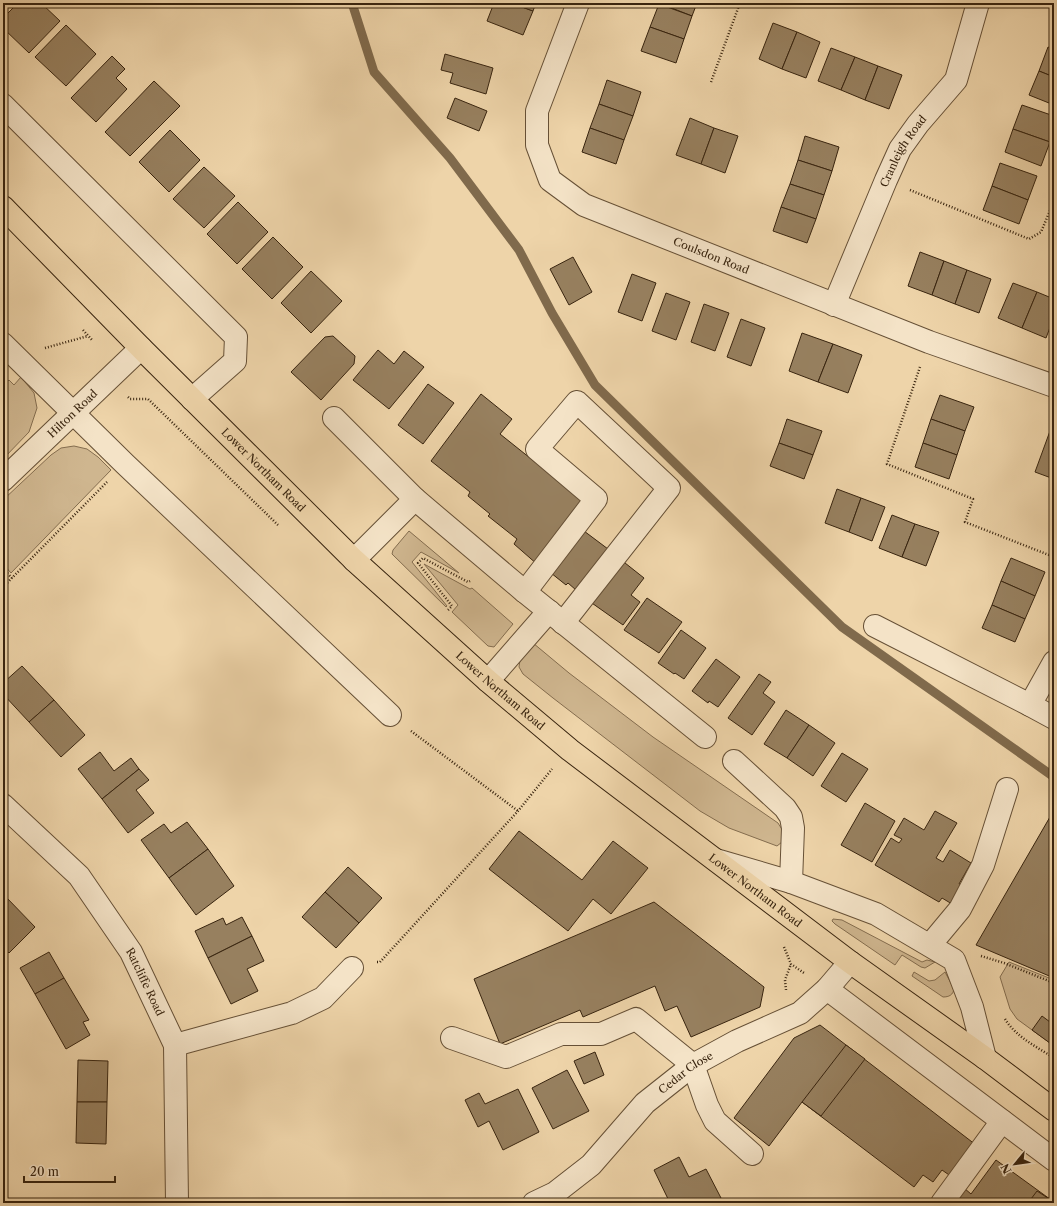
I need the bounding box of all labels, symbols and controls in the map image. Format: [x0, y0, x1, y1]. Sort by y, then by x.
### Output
street label: Cranleigh Road [877, 112, 930, 189]
street label: Coulsdon Road [671, 234, 752, 277]
street label: Hilton Road [44, 386, 100, 441]
street label: Lower Northam Road [218, 425, 309, 515]
street label: Lower Northam Road [453, 648, 548, 733]
street label: Lower Northam Road [706, 851, 805, 930]
street label: Ratcliffe Road [123, 945, 167, 1018]
street label: Cedar Close [655, 1048, 715, 1097]
north arrow [995, 1144, 1035, 1184]
scale bar [24, 1158, 115, 1184]
text: N [998, 1161, 1015, 1176]
text: 20 m [30, 1164, 59, 1179]

